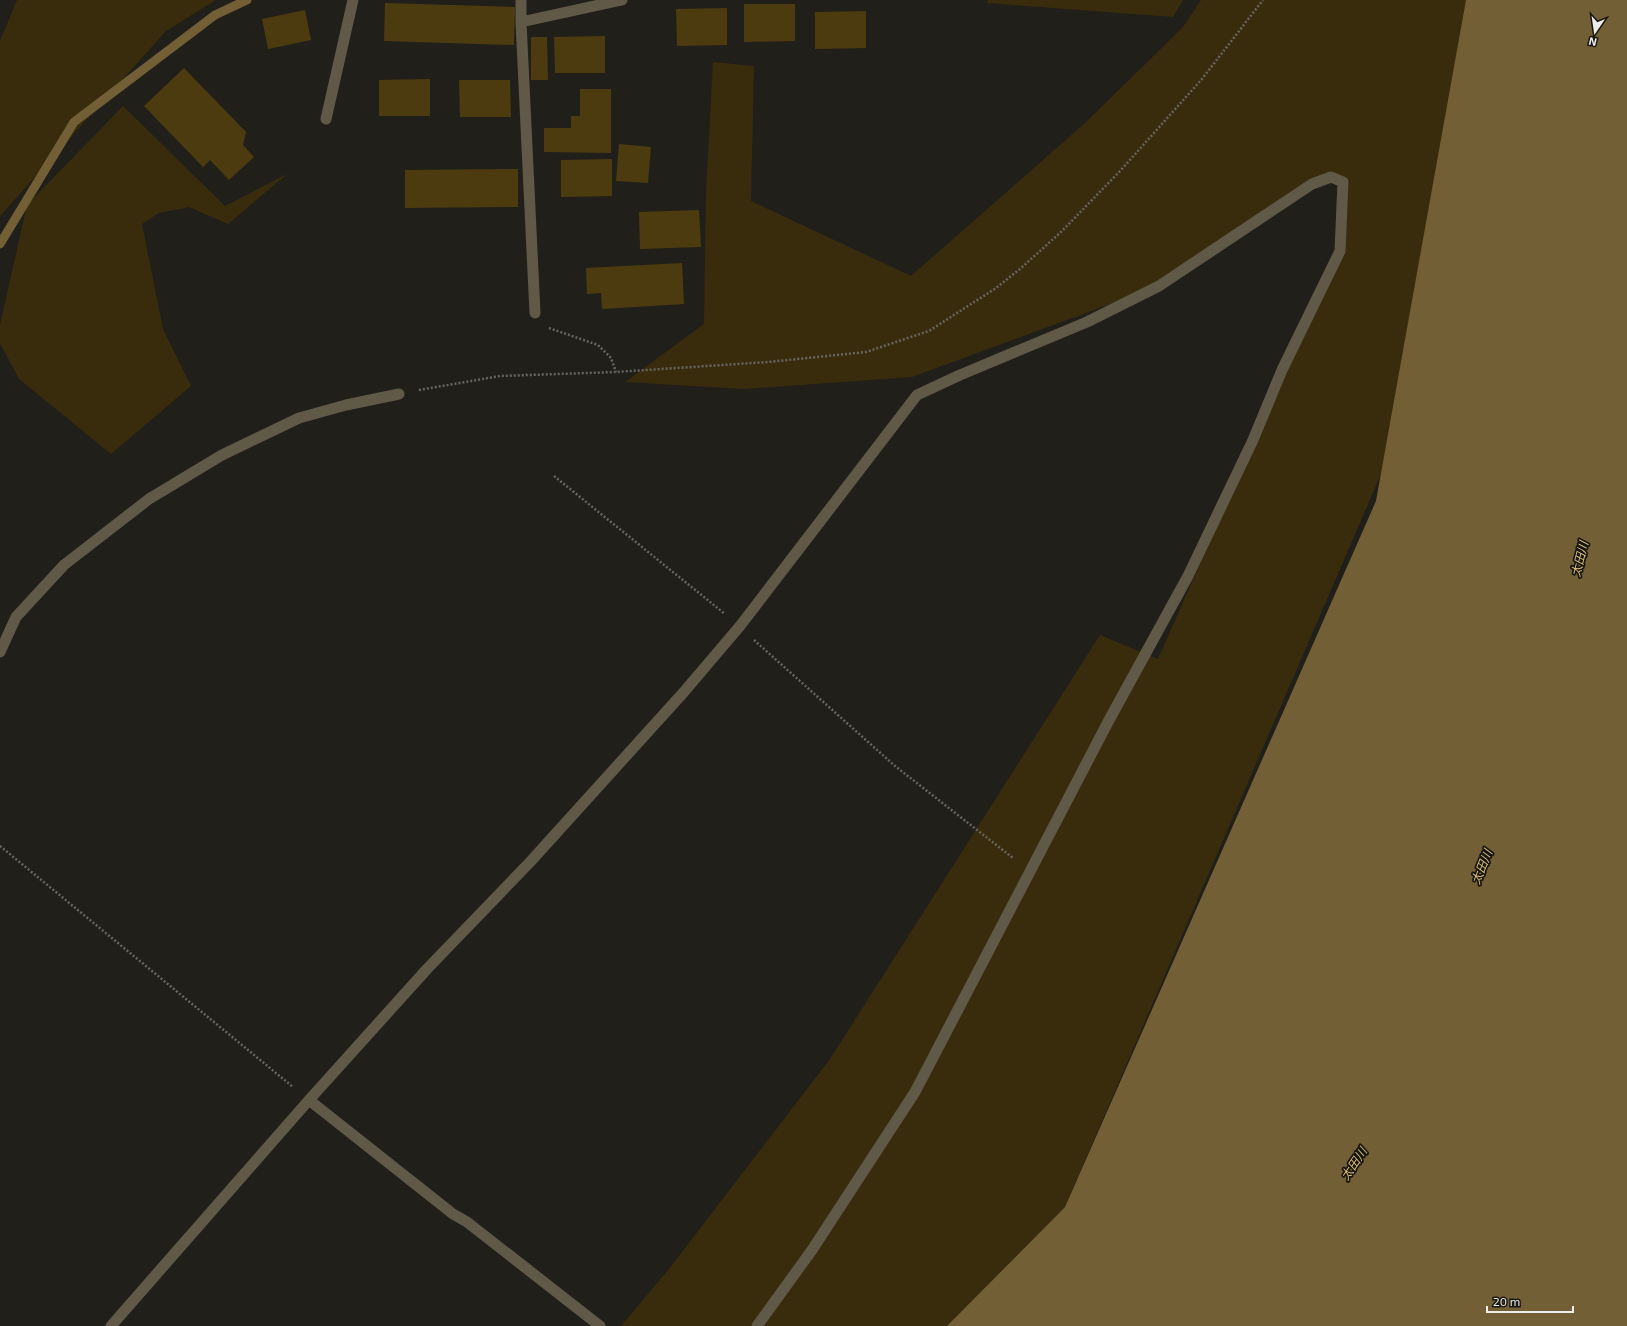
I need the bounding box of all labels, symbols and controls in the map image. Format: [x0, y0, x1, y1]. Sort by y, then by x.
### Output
north arrow [1575, 12, 1615, 52]
text: N [1587, 35, 1598, 49]
water label: 太田川 [1568, 538, 1591, 578]
water label: 太田川 [1468, 845, 1495, 886]
water label: 太田川 [1337, 1143, 1370, 1182]
scale bar [1487, 1288, 1573, 1314]
text: 20 m [1493, 1294, 1520, 1308]

